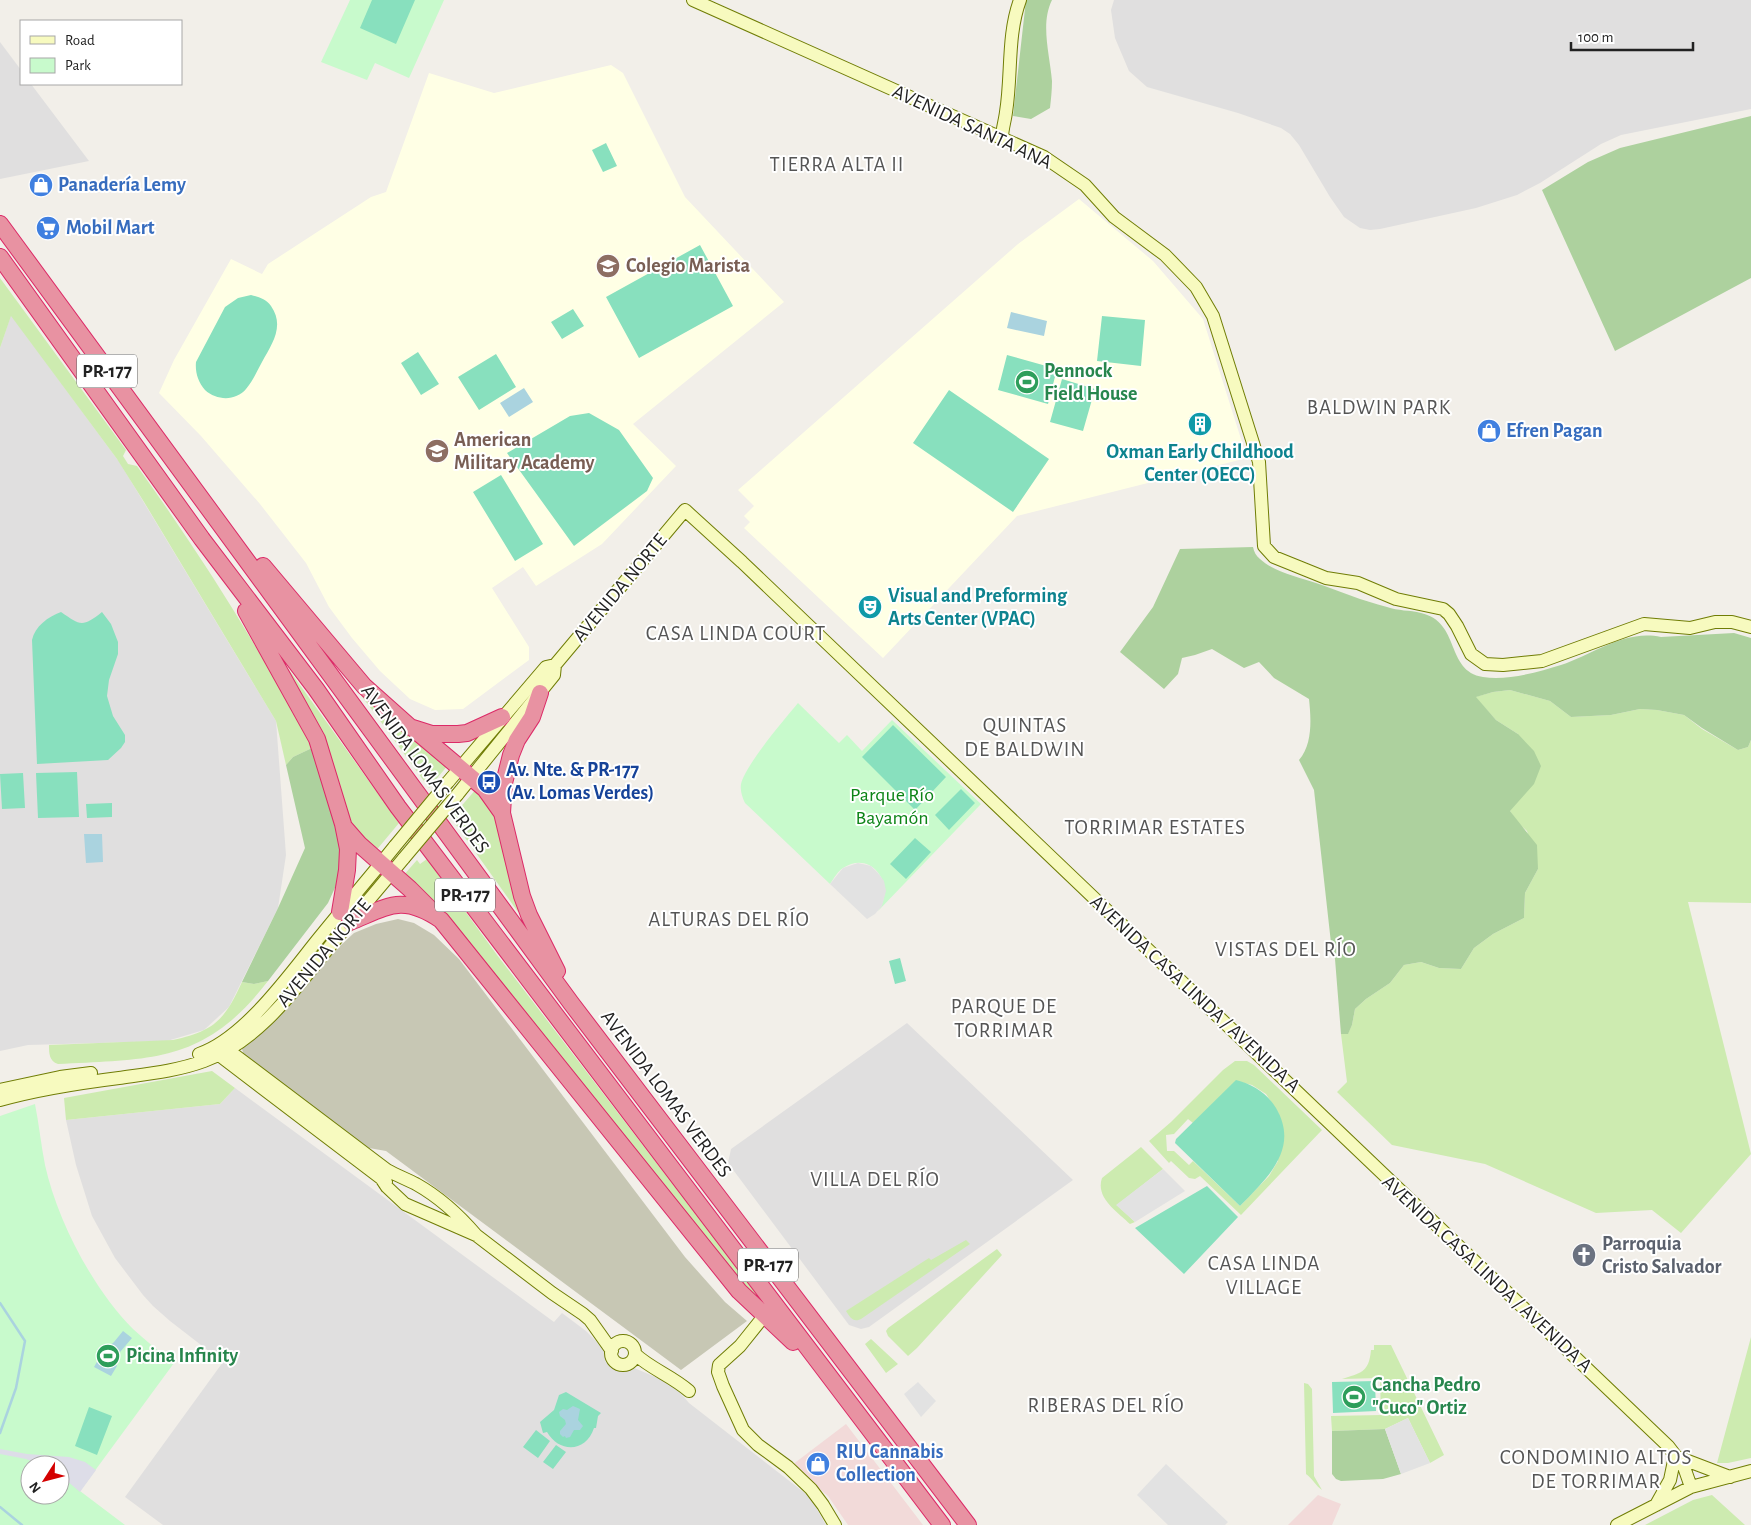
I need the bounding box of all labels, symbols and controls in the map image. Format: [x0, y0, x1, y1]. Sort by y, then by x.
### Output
legend [20, 20, 182, 85]
scale bar [1571, 20, 1694, 52]
text: 100 m [1578, 30, 1613, 45]
text: Road [65, 33, 95, 48]
text: Park [65, 58, 91, 73]
street label: AVENIDA SANTA ANA [889, 81, 1055, 173]
district label: TIERRA ALTA II [770, 154, 904, 175]
shop icon: Panadería Lemy [28, 172, 54, 198]
place label: Panadería Lemy [58, 175, 186, 195]
supermarket icon: Mobil Mart [35, 215, 61, 241]
place label: Mobil Mart [66, 218, 155, 238]
school or university icon: Colegio Marista [595, 253, 621, 279]
place label: Colegio Marista [626, 256, 750, 276]
road number: PR-177 [77, 354, 137, 388]
place label: Pennock Field House [1044, 361, 1137, 404]
sports icon: Pennock Field House [1014, 369, 1040, 395]
district label: BALDWIN PARK [1307, 397, 1451, 418]
building icon: Oxman Early Childhood Center (OECC) [1187, 411, 1213, 437]
shop icon: Efren Pagan [1476, 418, 1502, 444]
place label: Efren Pagan [1506, 421, 1603, 441]
place label: American Military Academy [454, 430, 595, 473]
school or university icon: American Military Academy [424, 438, 450, 464]
place label: Oxman Early Childhood Center (OECC) [1106, 442, 1294, 485]
street label: AVENIDA NORTE [569, 530, 671, 646]
place label: Visual and Preforming Arts Center (VPAC) [888, 586, 1068, 629]
theatre icon: Visual and Preforming Arts Center (VPAC) [857, 594, 883, 620]
district label: CASA LINDA COURT [646, 623, 826, 644]
street label: AVENIDA LOMAS VERDES [357, 681, 493, 857]
district label: QUINTAS DE BALDWIN [964, 715, 1086, 760]
place label: Av. Nte. & PR-177 (Av. Lomas Verdes) [506, 760, 654, 803]
bus stop icon: Av. Nte. & PR-177 (Av. Lomas Verdes) [476, 769, 502, 795]
park label: Parque Río Bayamón [850, 785, 934, 828]
district label: TORRIMAR ESTATES [1064, 817, 1246, 838]
road number: PR-177 [435, 878, 495, 912]
street label: AVENIDA CASA LINDA / AVENIDA A [1086, 892, 1304, 1097]
street label: AVENIDA NORTE [273, 895, 375, 1011]
district label: ALTURAS DEL RÍO [648, 907, 810, 930]
district label: VISTAS DEL RÍO [1215, 937, 1357, 960]
district label: PARQUE DE TORRIMAR [951, 996, 1057, 1041]
street label: AVENIDA LOMAS VERDES [597, 1007, 735, 1181]
district label: VILLA DEL RÍO [810, 1167, 940, 1190]
street label: AVENIDA CASA LINDA / AVENIDA A [1378, 1172, 1596, 1377]
place label: Parroquia Cristo Salvador [1602, 1234, 1721, 1277]
church icon: Parroquia Cristo Salvador [1571, 1242, 1597, 1268]
road number: PR-177 [738, 1248, 798, 1282]
district label: CASA LINDA VILLAGE [1208, 1253, 1320, 1298]
sports icon: Picina Infinity [95, 1343, 121, 1369]
place label: Picina Infinity [126, 1346, 238, 1366]
place label: Cancha Pedro "Cuco" Ortiz [1372, 1375, 1481, 1418]
sports icon: Cancha Pedro "Cuco" Ortiz [1341, 1384, 1367, 1410]
district label: RIBERAS DEL RÍO [1027, 1393, 1185, 1416]
place label: RIU Cannabis Collection [836, 1442, 944, 1485]
district label: CONDOMINIO ALTOS DE TORRIMAR [1500, 1447, 1692, 1492]
shop icon: RIU Cannabis Collection [805, 1451, 831, 1477]
north arrow [20, 1455, 70, 1505]
text: N [27, 1479, 44, 1495]

